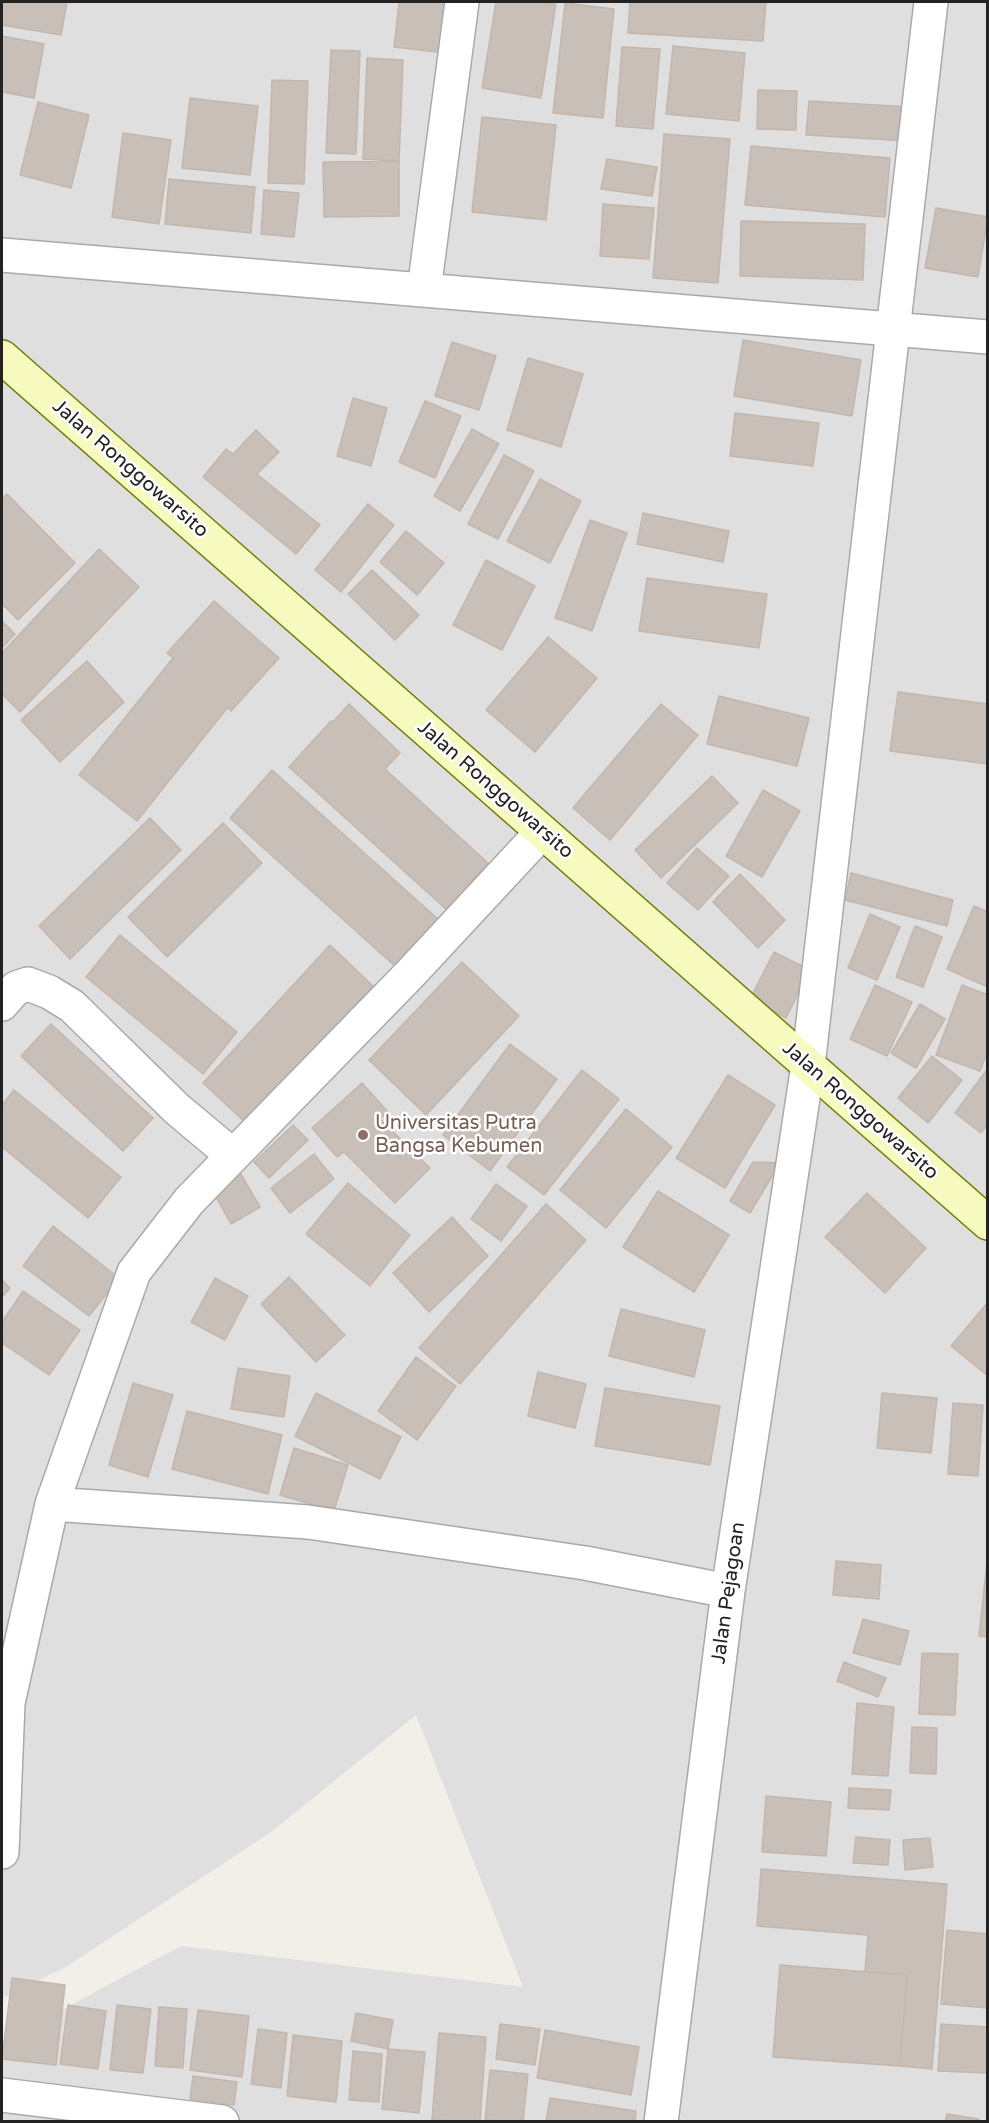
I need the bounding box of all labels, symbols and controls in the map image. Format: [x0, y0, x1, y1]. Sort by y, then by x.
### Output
street label: Jalan Ronggowarsito [47, 395, 213, 543]
street label: Jalan Ronggowarsito [412, 716, 578, 864]
street label: Jalan Ronggowarsito [777, 1037, 943, 1185]
place label: Universitas Putra Bangsa Kebumen [375, 1112, 542, 1159]
marker: Universitas Putra Bangsa Kebumen [356, 1128, 370, 1142]
street label: Jalan Pejagoan [707, 1520, 751, 1666]

